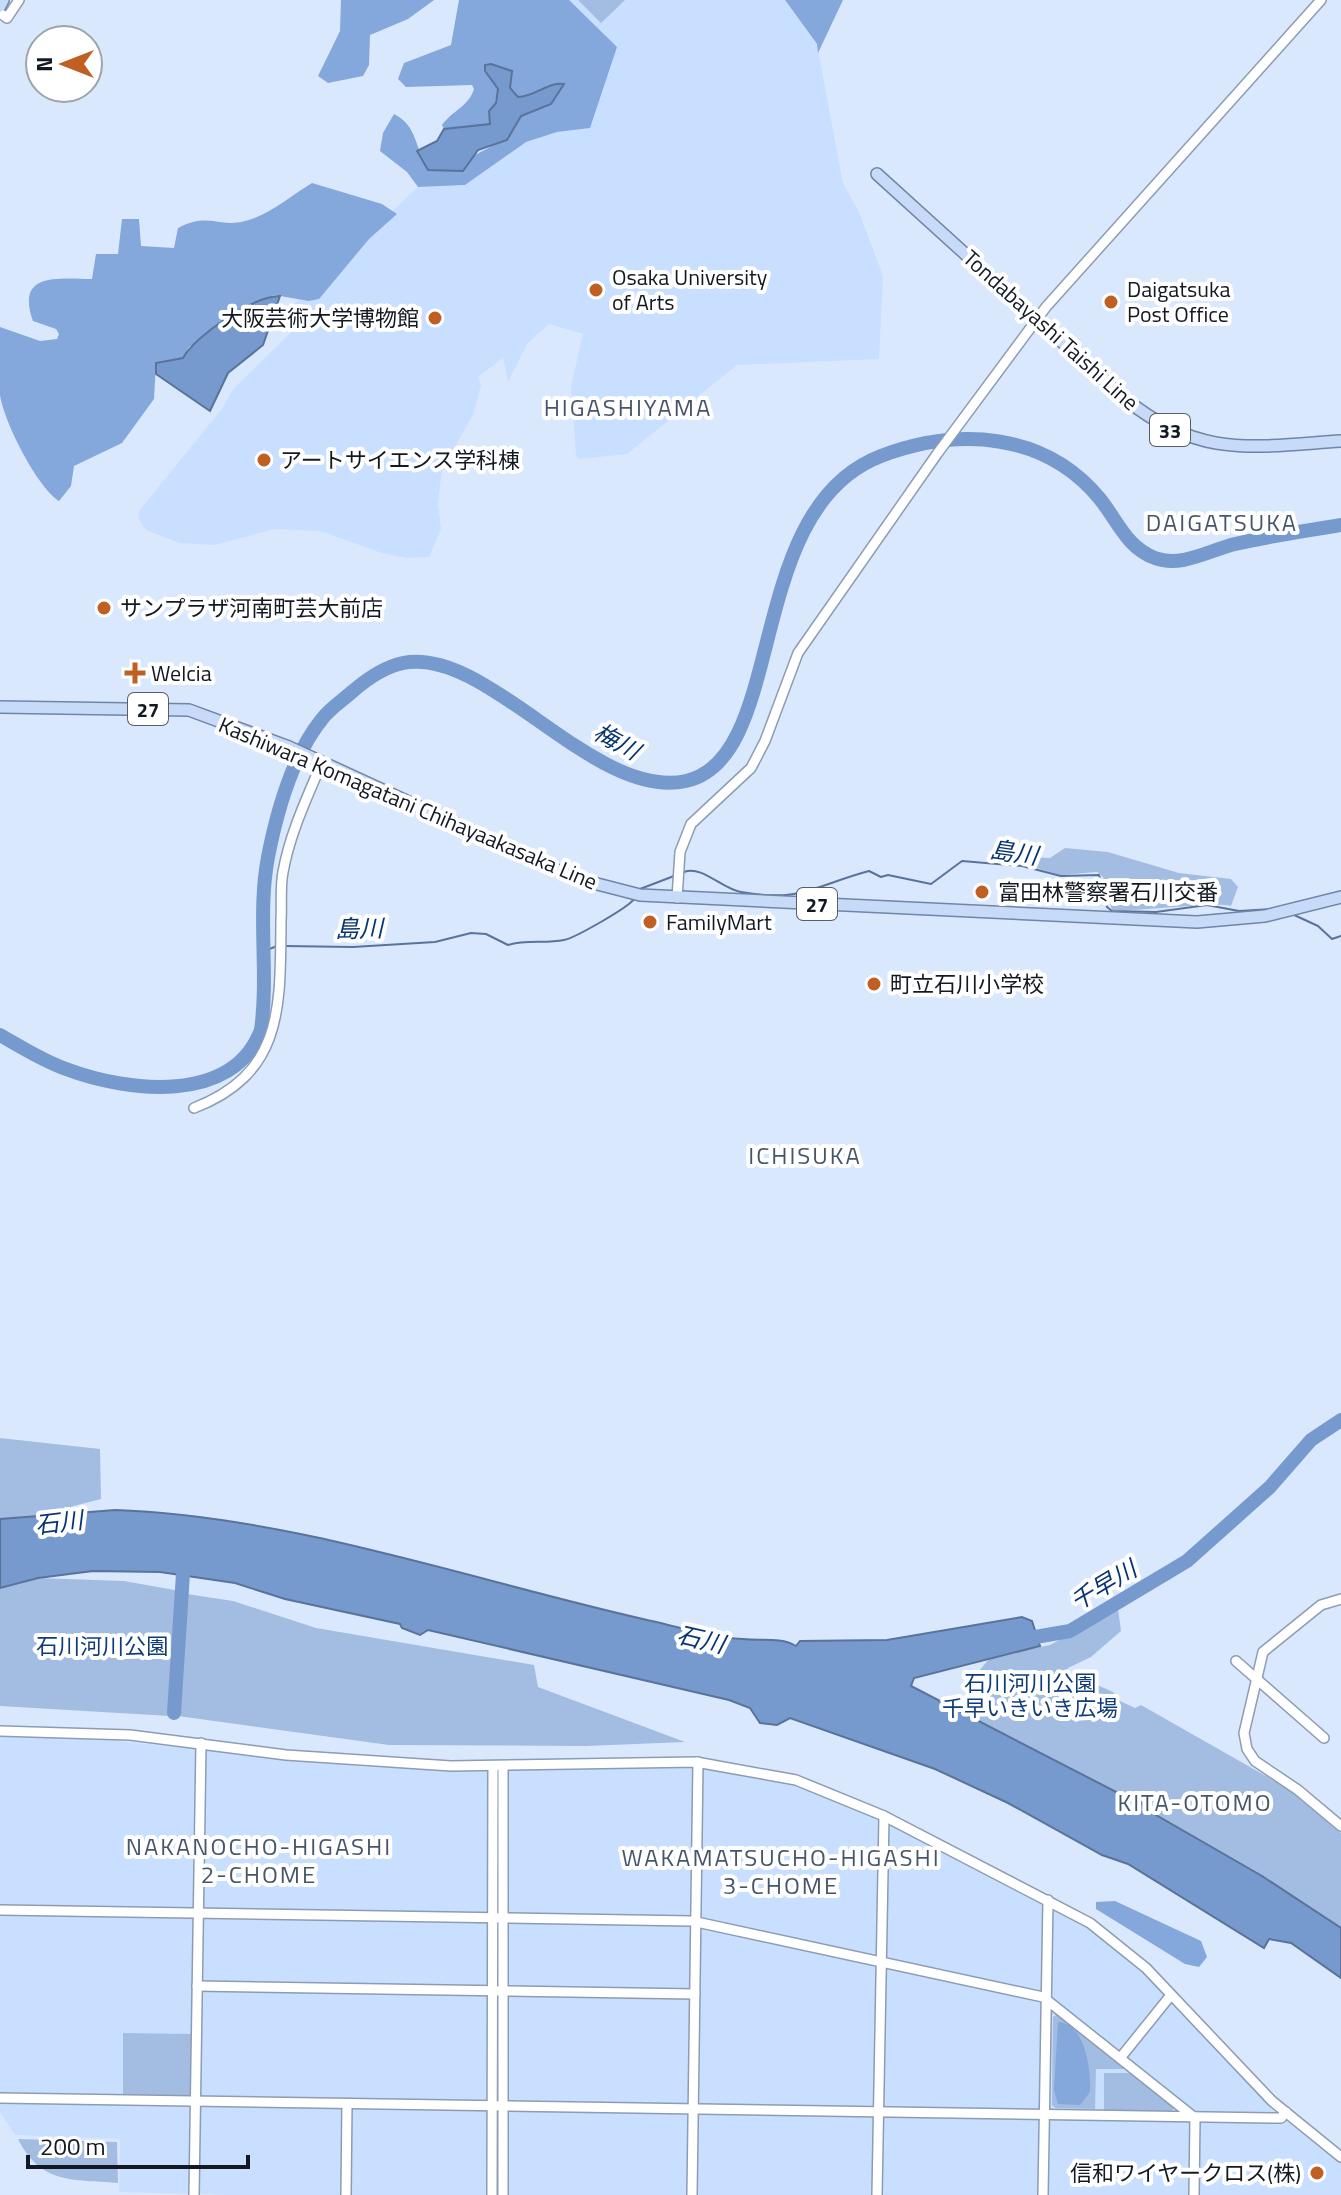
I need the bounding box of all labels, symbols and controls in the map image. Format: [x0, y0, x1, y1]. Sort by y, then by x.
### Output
north arrow [24, 24, 104, 104]
text: N [27, 56, 61, 72]
street label: Tondabayashi Taishi Line [955, 242, 1147, 418]
place label: Osaka University of Arts [612, 260, 768, 319]
place label: Daigatsuka Post Office [1127, 272, 1231, 331]
marker: Osaka University of Arts [587, 281, 605, 299]
marker: Daigatsuka Post Office [1102, 293, 1120, 311]
place label: 大阪芸術大学博物館 [221, 301, 419, 335]
marker: 大阪芸術大学博物館 [426, 309, 444, 327]
district label: HIGASHIYAMA [544, 389, 712, 425]
road number: 33 [1150, 414, 1190, 446]
place label: アートサイエンス学科棟 [280, 443, 520, 477]
marker: アートサイエンス学科棟 [255, 451, 273, 469]
district label: DAIGATSUKA [1146, 504, 1298, 540]
place label: サンプラザ河南町芸大前店 [120, 591, 383, 625]
marker: サンプラザ河南町芸大前店 [95, 599, 113, 617]
place label: Welcia [151, 656, 212, 690]
marker: Welcia [126, 664, 144, 682]
road number: 27 [128, 693, 168, 725]
street label: Kashiwara Komagatani Chihayaakasaka Line [213, 708, 603, 898]
water label: 梅川 [587, 714, 649, 770]
water label: 島川 [988, 831, 1043, 874]
place label: 富田林警察署石川交番 [998, 875, 1218, 909]
marker: 富田林警察署石川交番 [973, 883, 991, 901]
road number: 27 [797, 888, 837, 920]
place label: FamilyMart [666, 905, 772, 939]
water label: 島川 [335, 910, 386, 946]
marker: FamilyMart [641, 913, 659, 931]
place label: 町立石川小学校 [890, 967, 1044, 1001]
marker: 町立石川小学校 [865, 975, 883, 993]
district label: ICHISUKA [748, 1137, 862, 1173]
water label: 石川 [33, 1501, 88, 1543]
water label: 千早川 [1063, 1549, 1146, 1619]
water label: 石川 [674, 1616, 731, 1663]
park label: 石川河川公園 [36, 1629, 168, 1663]
park label: 石川河川公園 千早いきいき広場 [942, 1666, 1118, 1725]
district label: KITA-OTOMO [1118, 1784, 1272, 1820]
district label: NAKANOCHO-HIGASHI 2-CHOME [126, 1828, 392, 1892]
district label: WAKAMATSUCHO-HIGASHI 3-CHOME [621, 1839, 941, 1903]
scale bar [28, 2119, 248, 2169]
text: 200 m [40, 2128, 106, 2164]
place label: 信和ワイヤークロス(株) [1070, 2156, 1301, 2190]
marker: 信和ワイヤークロス(株) [1308, 2164, 1326, 2182]

